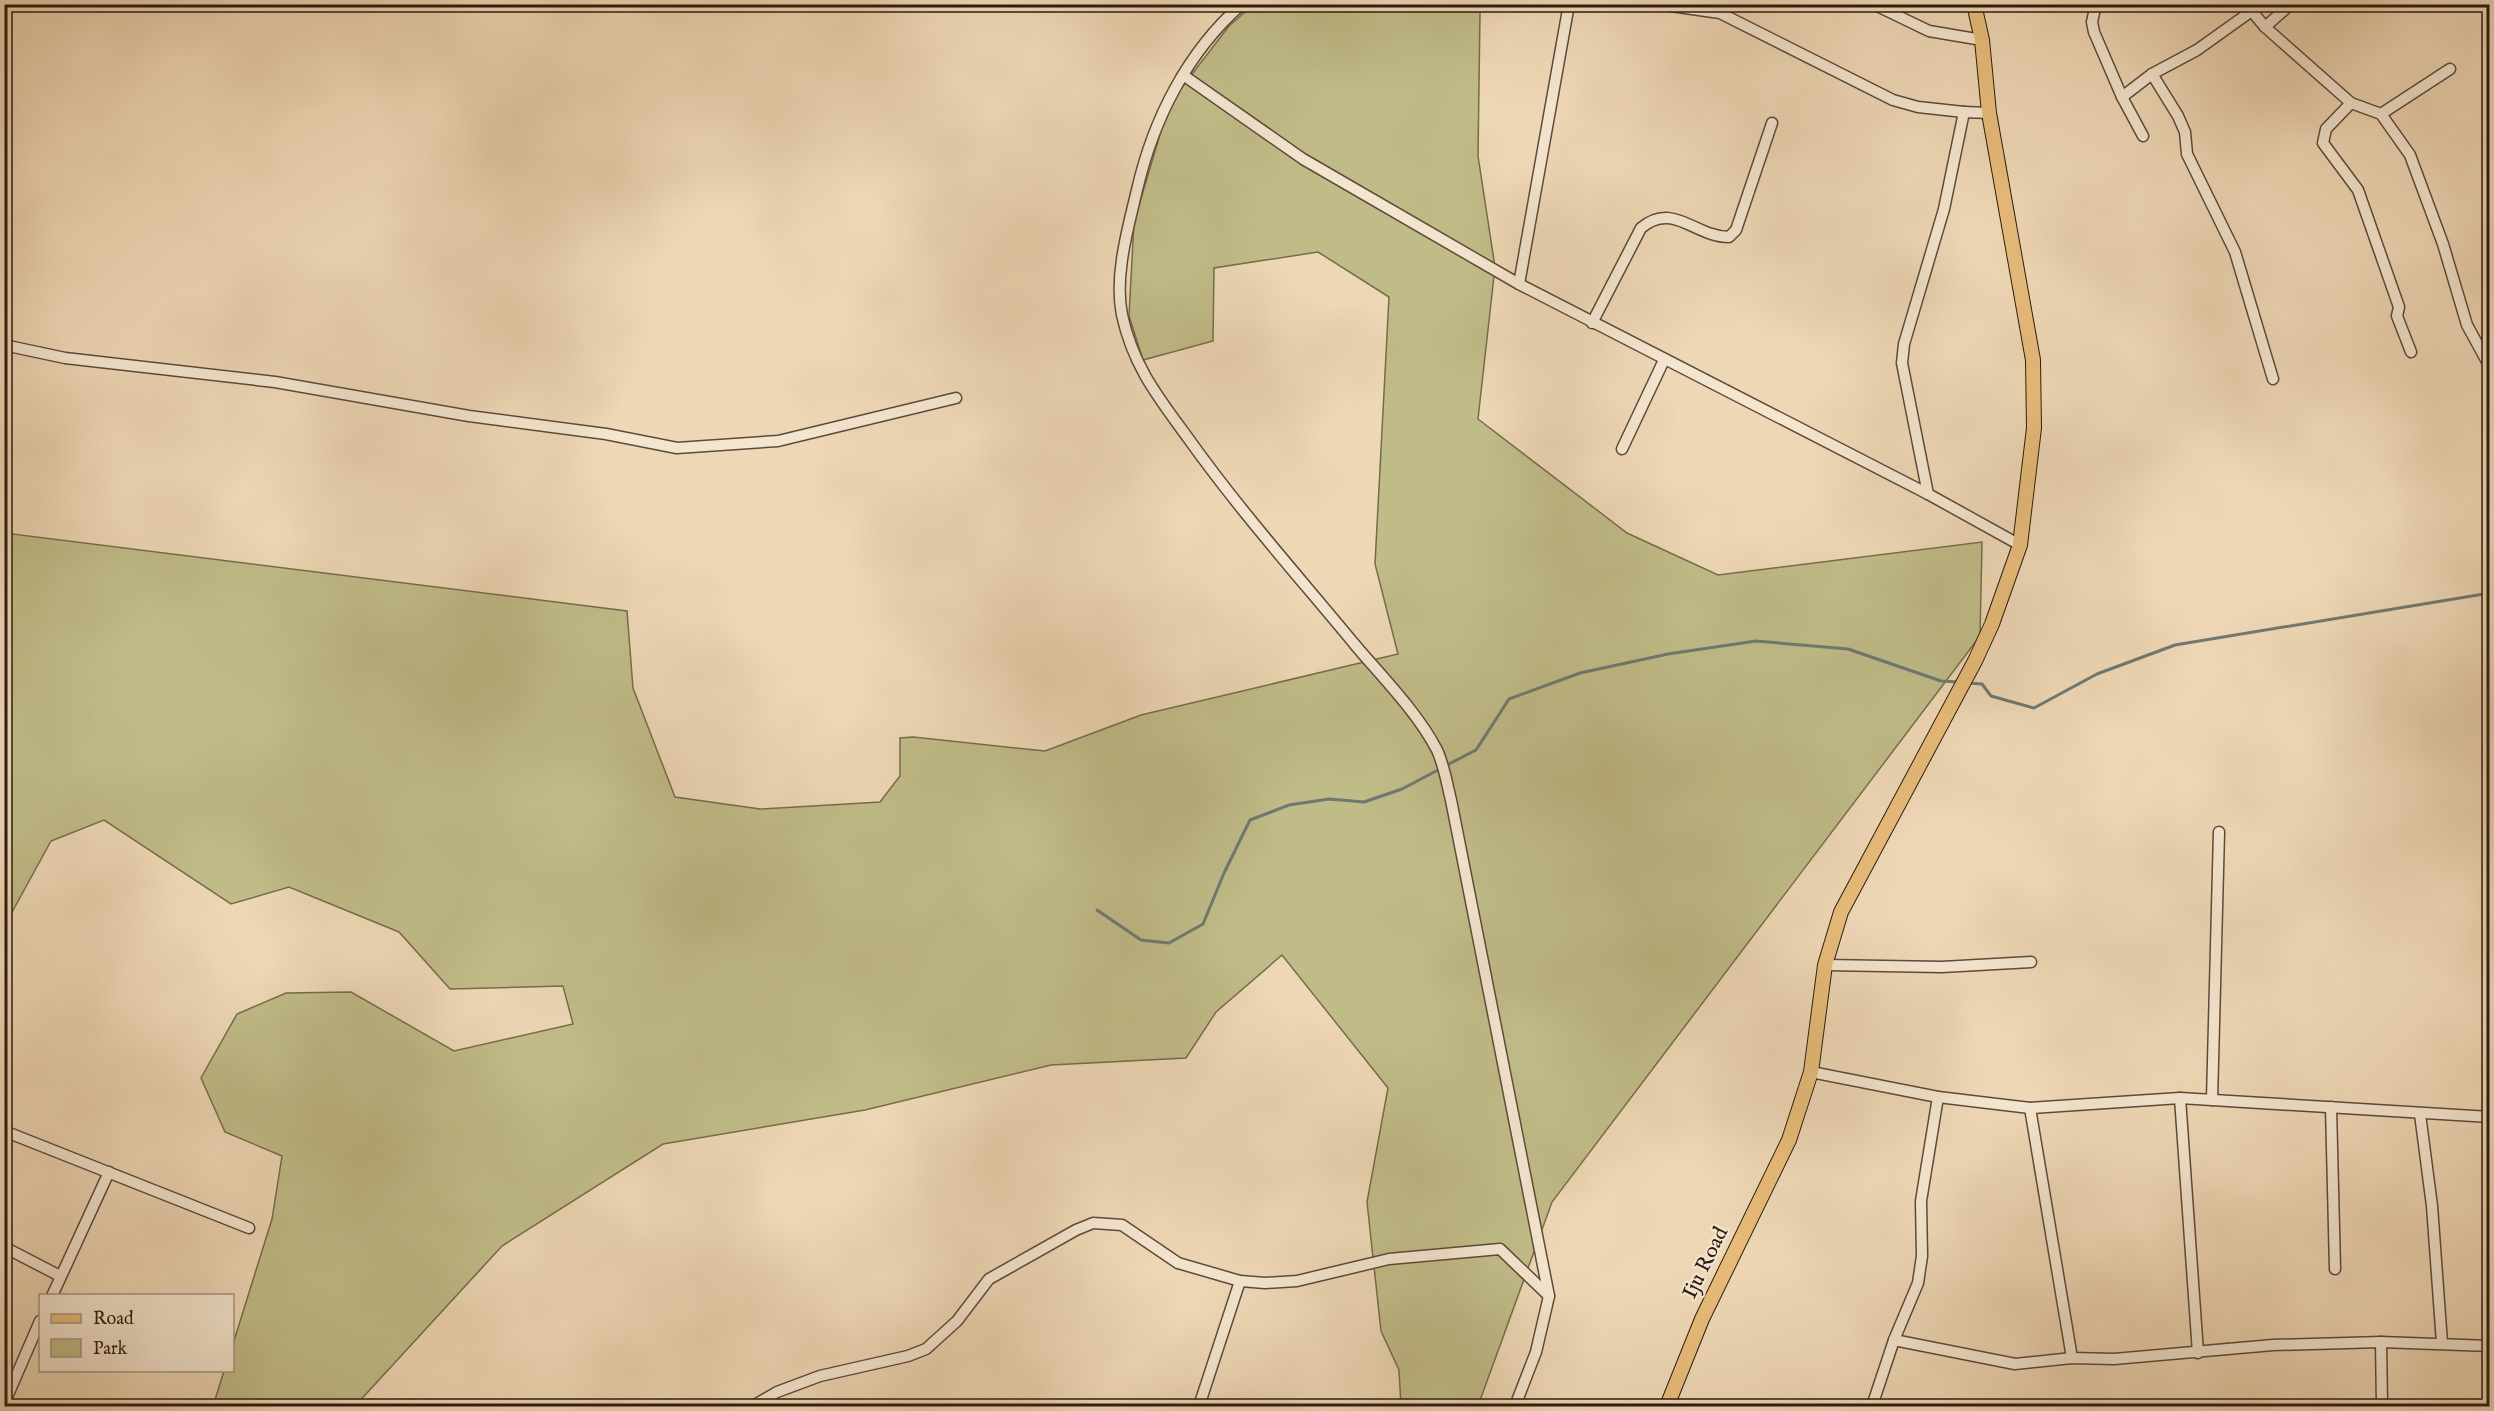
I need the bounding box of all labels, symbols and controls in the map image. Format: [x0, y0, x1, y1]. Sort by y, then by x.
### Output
street label: Iju Road [1677, 1222, 1735, 1304]
legend [39, 1294, 234, 1372]
text: Road [93, 1308, 134, 1331]
text: Park [93, 1338, 128, 1361]

